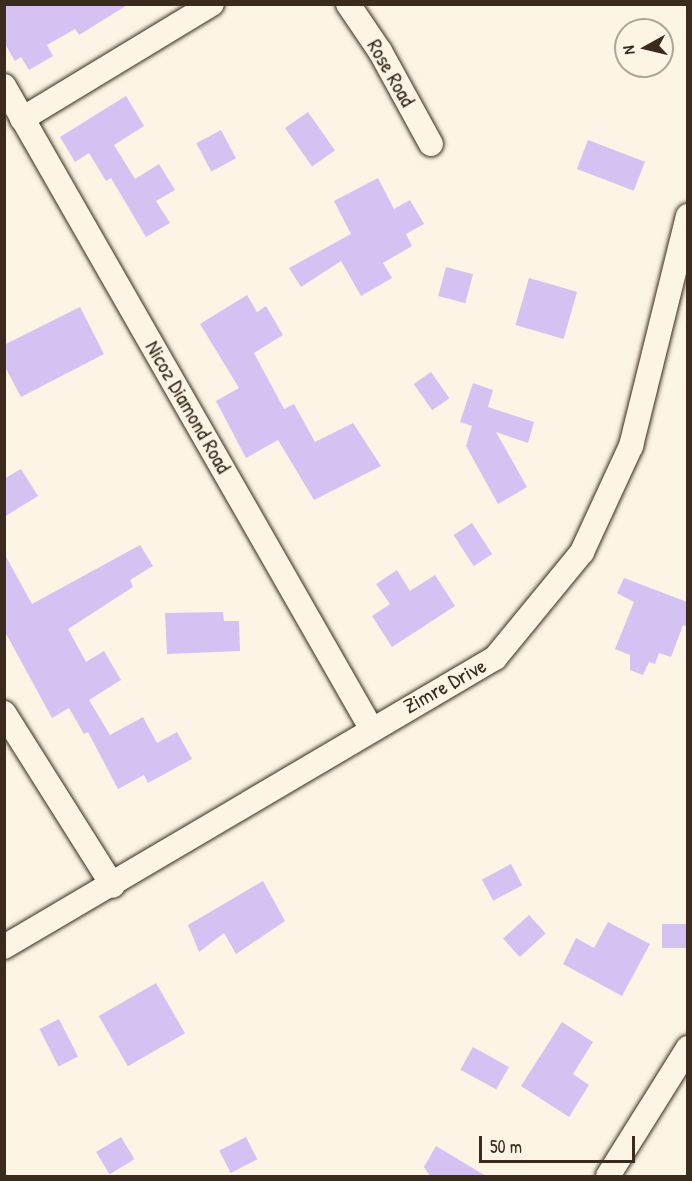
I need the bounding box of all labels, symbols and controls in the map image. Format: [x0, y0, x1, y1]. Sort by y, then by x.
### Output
north arrow [614, 18, 674, 78]
street label: Rose Road [362, 35, 420, 111]
text: N [617, 44, 640, 56]
street label: Nicoz Diamond Road [140, 336, 236, 478]
street label: Zimre Drive [399, 653, 491, 719]
scale bar [482, 1124, 638, 1162]
text: 50 m [490, 1134, 522, 1159]

